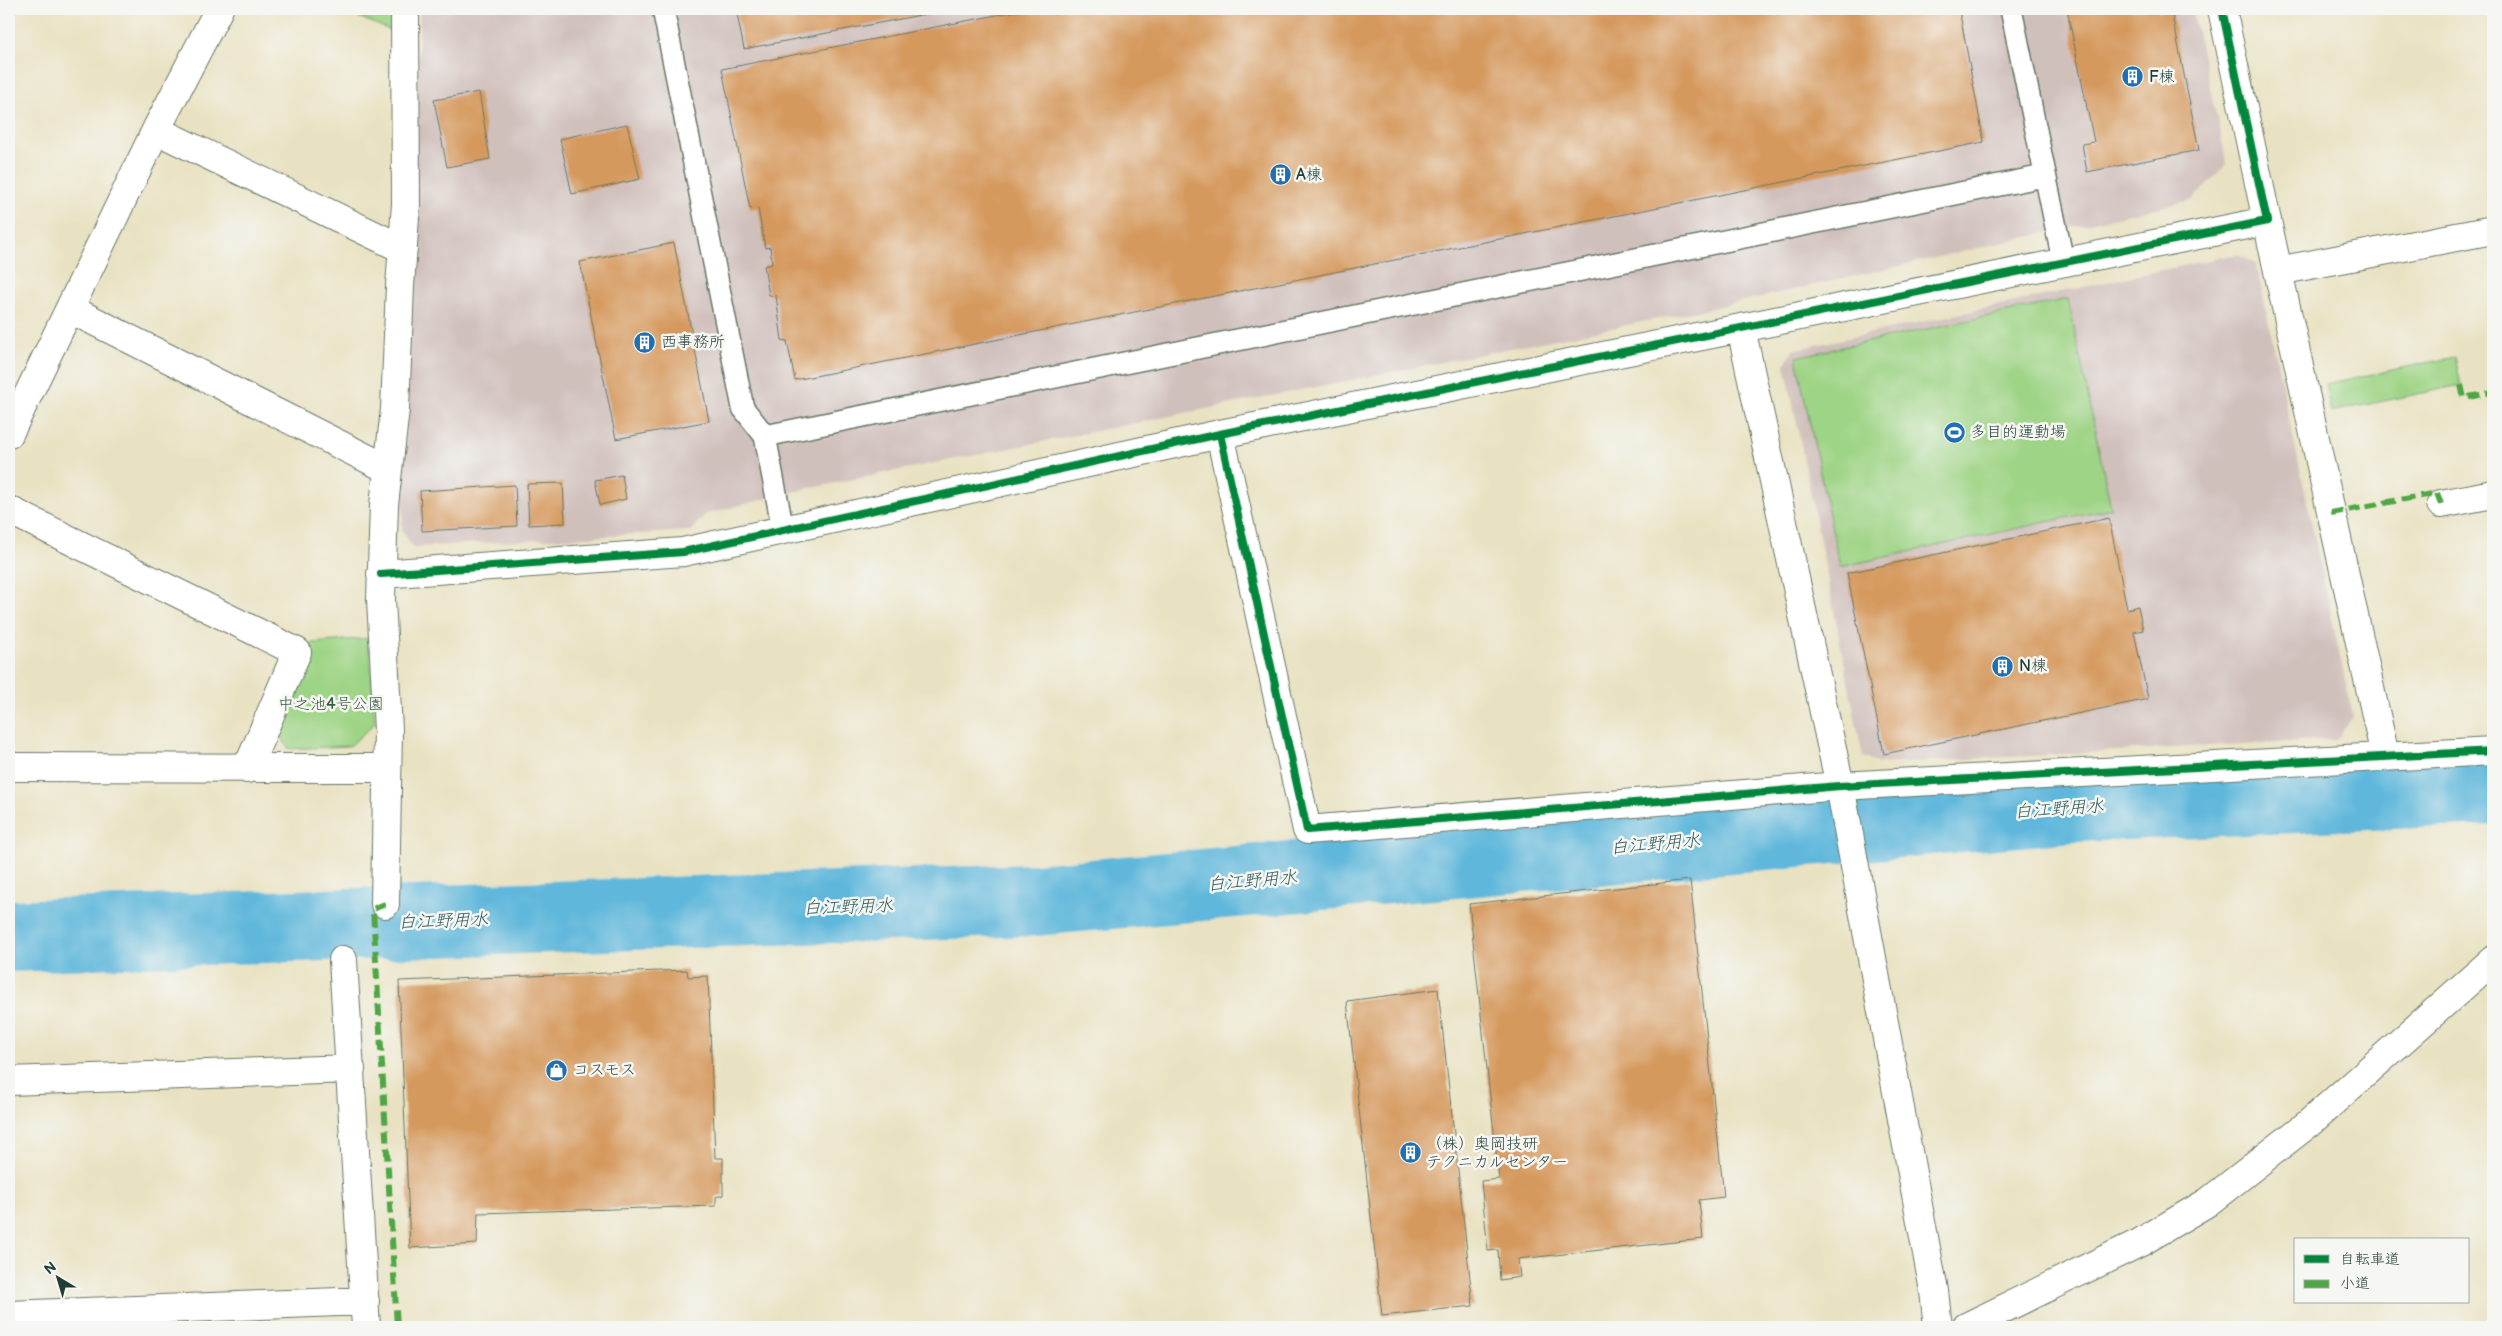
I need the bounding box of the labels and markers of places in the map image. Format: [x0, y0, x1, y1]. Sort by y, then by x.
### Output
building icon: F棟 [2121, 65, 2145, 89]
place label: F棟 [2149, 68, 2175, 87]
building icon: A棟 [1268, 163, 1292, 187]
place label: A棟 [1296, 166, 1322, 185]
building icon: 西事務所 [633, 330, 657, 354]
place label: 西事務所 [661, 333, 725, 352]
sports icon: 多目的運動場 [1942, 420, 1966, 444]
place label: 多目的運動場 [1970, 423, 2066, 442]
building icon: N棟 [1991, 654, 2015, 678]
place label: N棟 [2019, 657, 2047, 676]
shop icon: コスモス [545, 1058, 569, 1082]
place label: コスモス [573, 1061, 636, 1080]
place label: （株）奥岡技研 テクニカルセンター [1426, 1135, 1568, 1172]
building icon: （株）奥岡技研 テクニカルセンター [1398, 1141, 1422, 1165]

